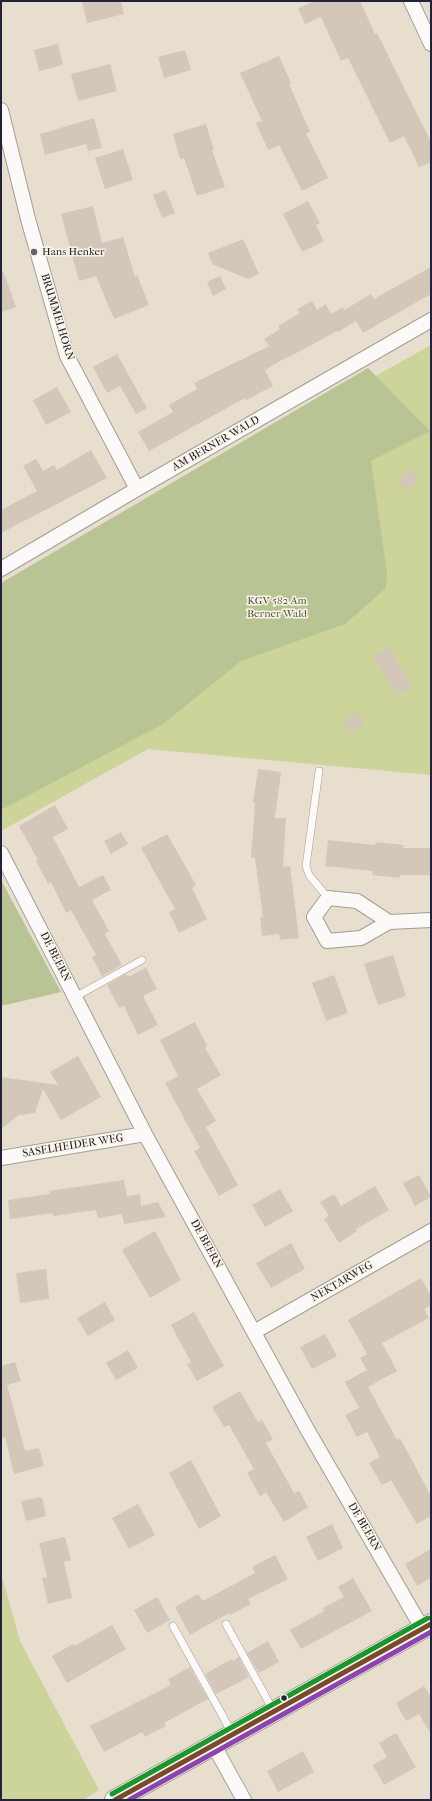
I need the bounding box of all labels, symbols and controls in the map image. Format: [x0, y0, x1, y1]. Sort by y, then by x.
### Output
place label: Hans Henker [42, 245, 105, 259]
marker: Hans Henker [29, 247, 39, 257]
street label: BRUMMELHORN [38, 272, 76, 362]
street label: AM BERNER WALD [170, 414, 262, 474]
park label: KGV 582 Am Berner Wald [247, 594, 307, 620]
street label: DE BEERN [37, 930, 73, 984]
street label: SASELHEIDER WEG [22, 1131, 124, 1161]
street label: DE BEERN [187, 1217, 225, 1271]
street label: NEKTARWEG [309, 1259, 375, 1305]
street label: DE BEERN [345, 1500, 383, 1554]
unlabelled marker [279, 1693, 289, 1703]

